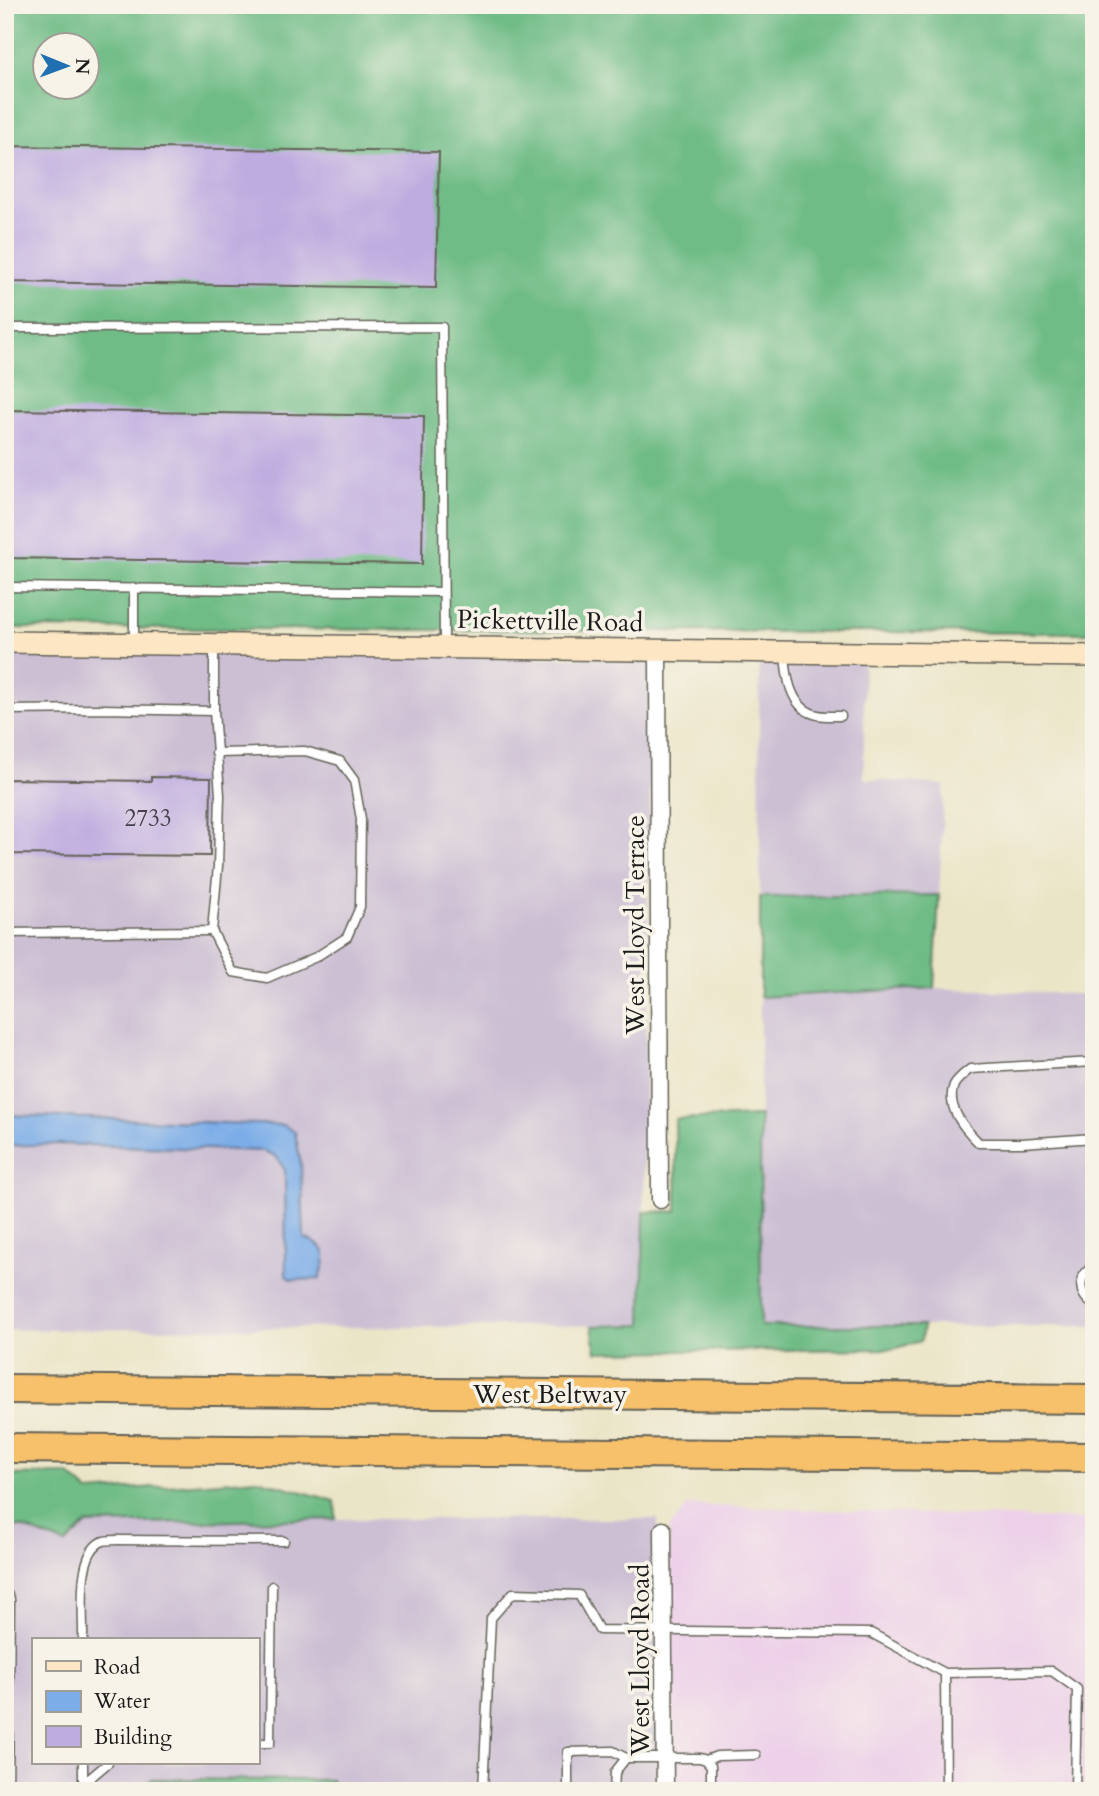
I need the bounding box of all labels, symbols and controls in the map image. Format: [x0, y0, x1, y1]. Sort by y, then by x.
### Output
north arrow [32, 32, 102, 102]
text: N [69, 58, 95, 75]
street label: Pickettville Road [457, 602, 644, 640]
house number: 2733 [124, 803, 172, 834]
street label: West Lloyd Terrace [618, 815, 653, 1036]
street label: West Beltway [472, 1377, 628, 1412]
street label: West Lloyd Road [623, 1564, 658, 1757]
legend [32, 1638, 259, 1764]
text: Road [94, 1653, 140, 1682]
text: Water [93, 1687, 150, 1716]
text: Building [94, 1723, 172, 1752]

